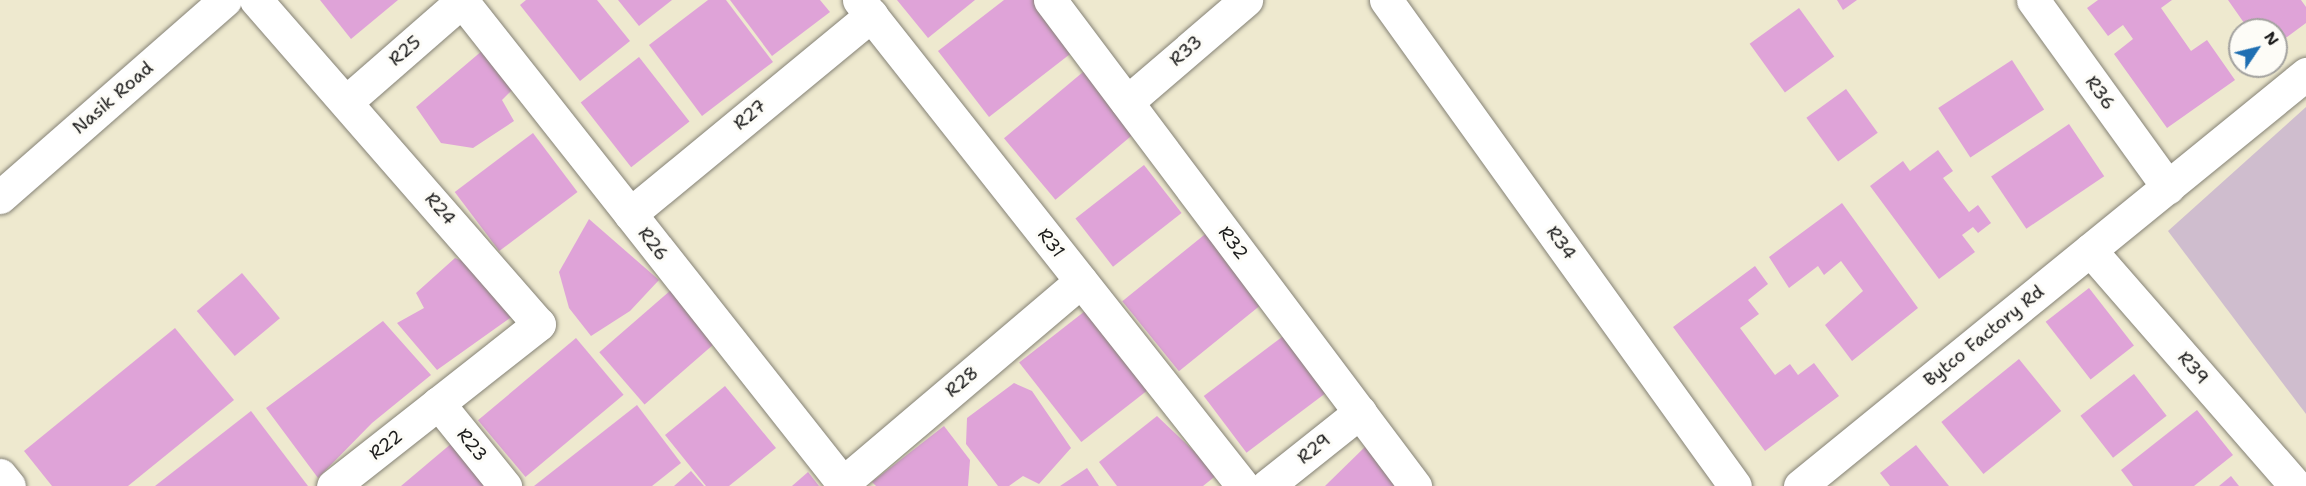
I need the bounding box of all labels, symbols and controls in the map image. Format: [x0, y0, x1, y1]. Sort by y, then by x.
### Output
north arrow [2228, 18, 2288, 78]
text: N [2259, 27, 2284, 50]
street label: R25 [385, 31, 425, 71]
street label: R33 [1165, 31, 1207, 71]
street label: Nasik Road [68, 57, 158, 139]
street label: R36 [2080, 72, 2120, 114]
street label: R27 [729, 95, 771, 135]
street label: R24 [420, 188, 460, 230]
street label: R32 [1214, 222, 1252, 264]
street label: R34 [1542, 222, 1580, 264]
street label: R26 [633, 223, 673, 265]
street label: R31 [1033, 224, 1069, 262]
street label: Bytco Factory Rd [1920, 281, 2048, 391]
street label: R39 [2173, 347, 2213, 389]
street label: R28 [941, 362, 983, 402]
street label: R23 [452, 424, 492, 466]
street label: R22 [365, 425, 407, 465]
street label: R29 [1293, 429, 1335, 469]

